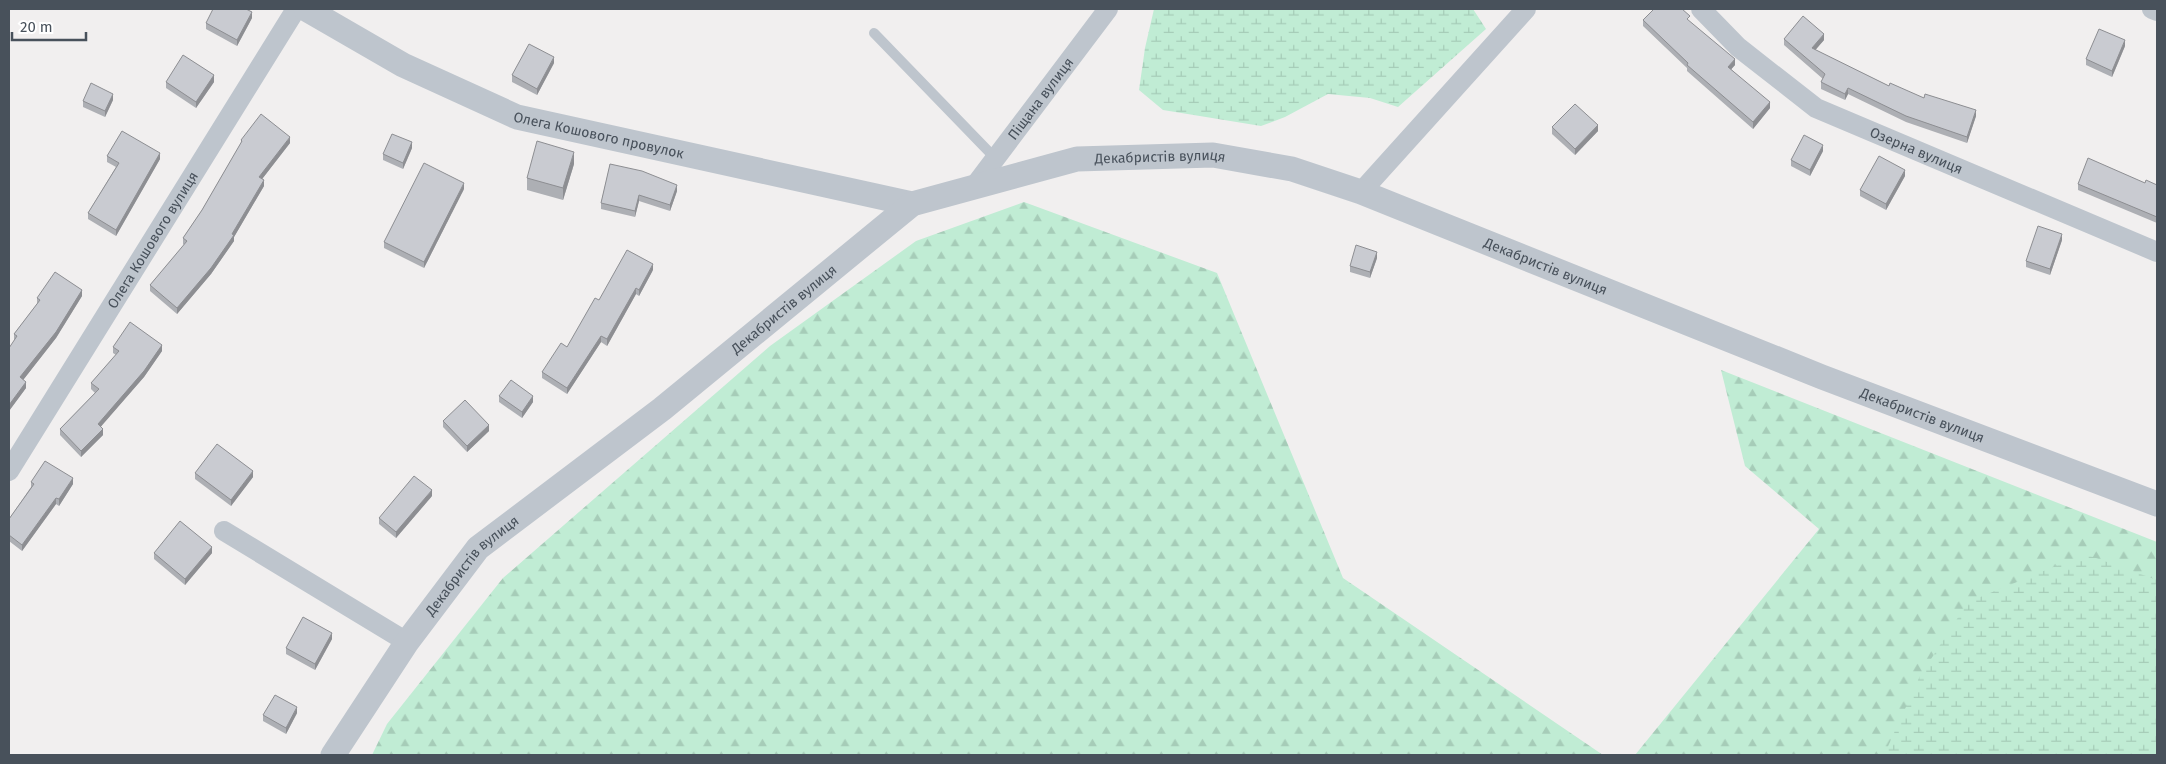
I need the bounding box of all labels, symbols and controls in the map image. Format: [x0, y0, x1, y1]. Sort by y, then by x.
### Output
scale bar [12, 10, 86, 42]
text: 20 m [20, 18, 53, 36]
street label: Піщана вулиця [1004, 54, 1077, 143]
street label: Олега Кошового провулок [512, 108, 686, 162]
street label: Озерна вулиця [1867, 123, 1965, 177]
street label: Декабристів вулиця [1093, 146, 1227, 167]
street label: Олега Кошового вулиця [104, 168, 201, 312]
street label: Декабристів вулиця [1481, 233, 1610, 298]
street label: Декабристів вулиця [727, 261, 840, 358]
street label: Декабристів вулиця [1857, 384, 1987, 446]
street label: Декабристів вулиця [421, 512, 522, 620]

